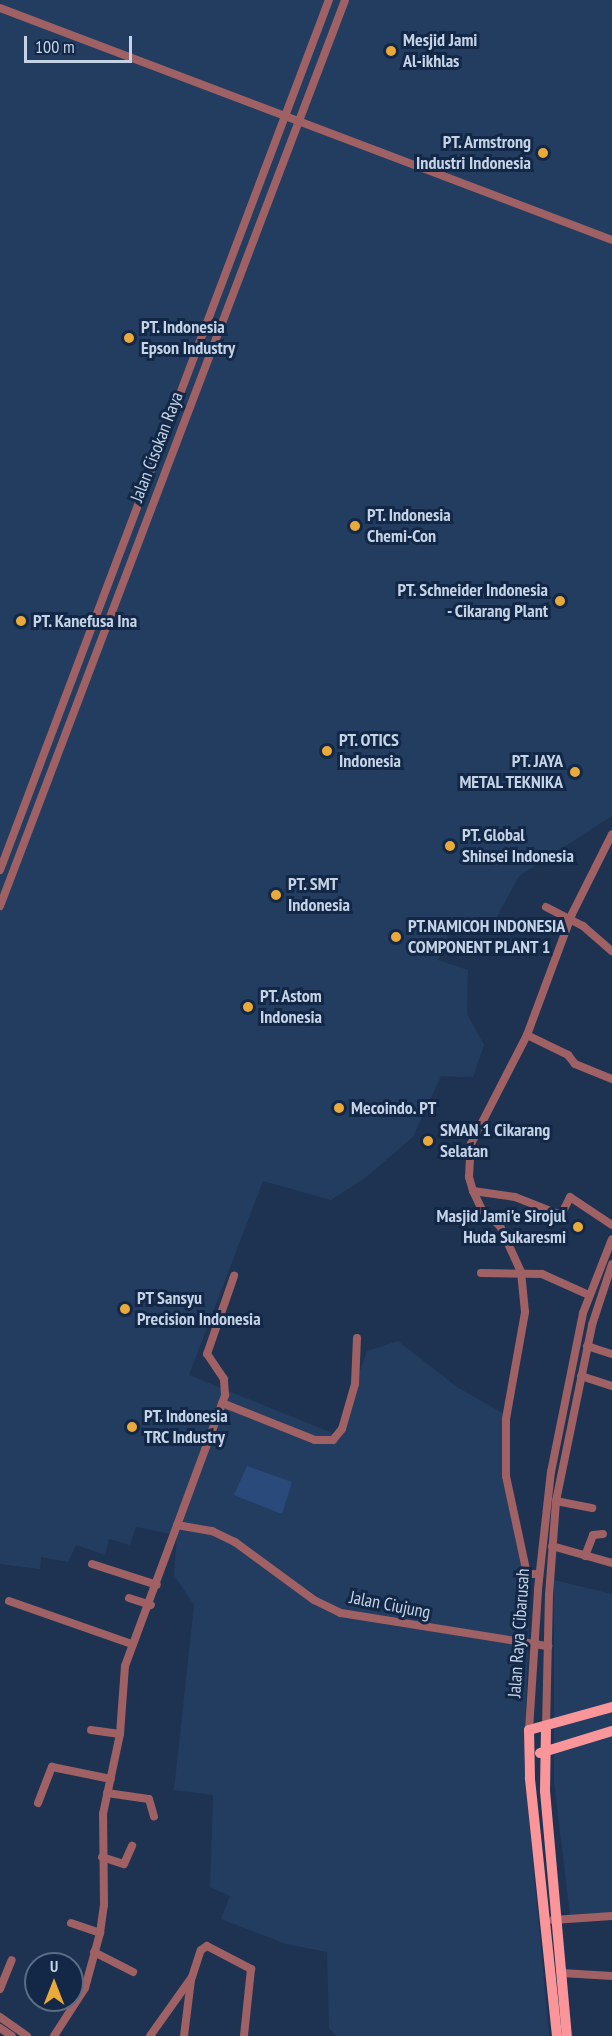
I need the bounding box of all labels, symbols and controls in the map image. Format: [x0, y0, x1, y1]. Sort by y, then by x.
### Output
scale bar [27, 24, 135, 62]
place label: Mesjid Jami Al-ikhlas [403, 30, 477, 72]
text: 100 m [35, 35, 75, 58]
marker: Mesjid Jami Al-ikhlas [384, 44, 398, 58]
place label: PT. Armstrong Industri Indonesia [416, 132, 531, 174]
marker: PT. Armstrong Industri Indonesia [536, 146, 550, 160]
place label: PT. Indonesia Epson Industry [141, 317, 235, 360]
marker: PT. Indonesia Epson Industry [122, 331, 136, 345]
street label: Jalan Cisokan Raya [126, 389, 188, 505]
place label: PT. Indonesia Chemi-Con [367, 505, 452, 548]
marker: PT. Indonesia Chemi-Con [348, 519, 362, 533]
place label: PT. Schneider Indonesia - Cikarang Plant [396, 580, 548, 622]
marker: PT. Schneider Indonesia - Cikarang Plant [553, 594, 567, 608]
place label: PT. Kanefusa Ina [33, 610, 138, 632]
marker: PT. Kanefusa Ina [14, 614, 28, 628]
place label: PT. OTICS Indonesia [339, 730, 401, 772]
marker: PT. OTICS Indonesia [320, 744, 334, 758]
place label: PT. JAYA METAL TEKNIKA [458, 751, 563, 794]
marker: PT. JAYA METAL TEKNIKA [568, 765, 582, 779]
place label: PT. Global Shinsei Indonesia [462, 825, 574, 868]
marker: PT. Global Shinsei Indonesia [443, 839, 457, 853]
place label: PT. SMT Indonesia [288, 874, 350, 916]
marker: PT. SMT Indonesia [269, 888, 283, 902]
place label: PT.NAMICOH INDONESIA COMPONENT PLANT 1 [408, 916, 565, 958]
marker: PT.NAMICOH INDONESIA COMPONENT PLANT 1 [389, 930, 403, 944]
place label: PT. Astom Indonesia [260, 986, 323, 1028]
marker: PT. Astom Indonesia [241, 1000, 255, 1014]
place label: Mecoindo. PT [351, 1097, 437, 1119]
marker: Mecoindo. PT [332, 1101, 346, 1115]
place label: SMAN 1 Cikarang Selatan [440, 1120, 550, 1162]
marker: SMAN 1 Cikarang Selatan [421, 1134, 435, 1148]
place label: Masjid Jami'e Sirojul Huda Sukaresmi [436, 1206, 566, 1248]
marker: Masjid Jami'e Sirojul Huda Sukaresmi [571, 1220, 585, 1234]
place label: PT Sansyu Precision Indonesia [137, 1288, 261, 1330]
marker: PT Sansyu Precision Indonesia [118, 1302, 132, 1316]
place label: PT. Indonesia TRC Industry [144, 1406, 229, 1448]
marker: PT. Indonesia TRC Industry [125, 1420, 139, 1434]
street label: Jalan Raya Cibarusah [504, 1568, 534, 1698]
street label: Jalan Ciujung [348, 1587, 432, 1623]
north arrow [24, 1952, 84, 2012]
text: U [50, 1956, 58, 1976]

